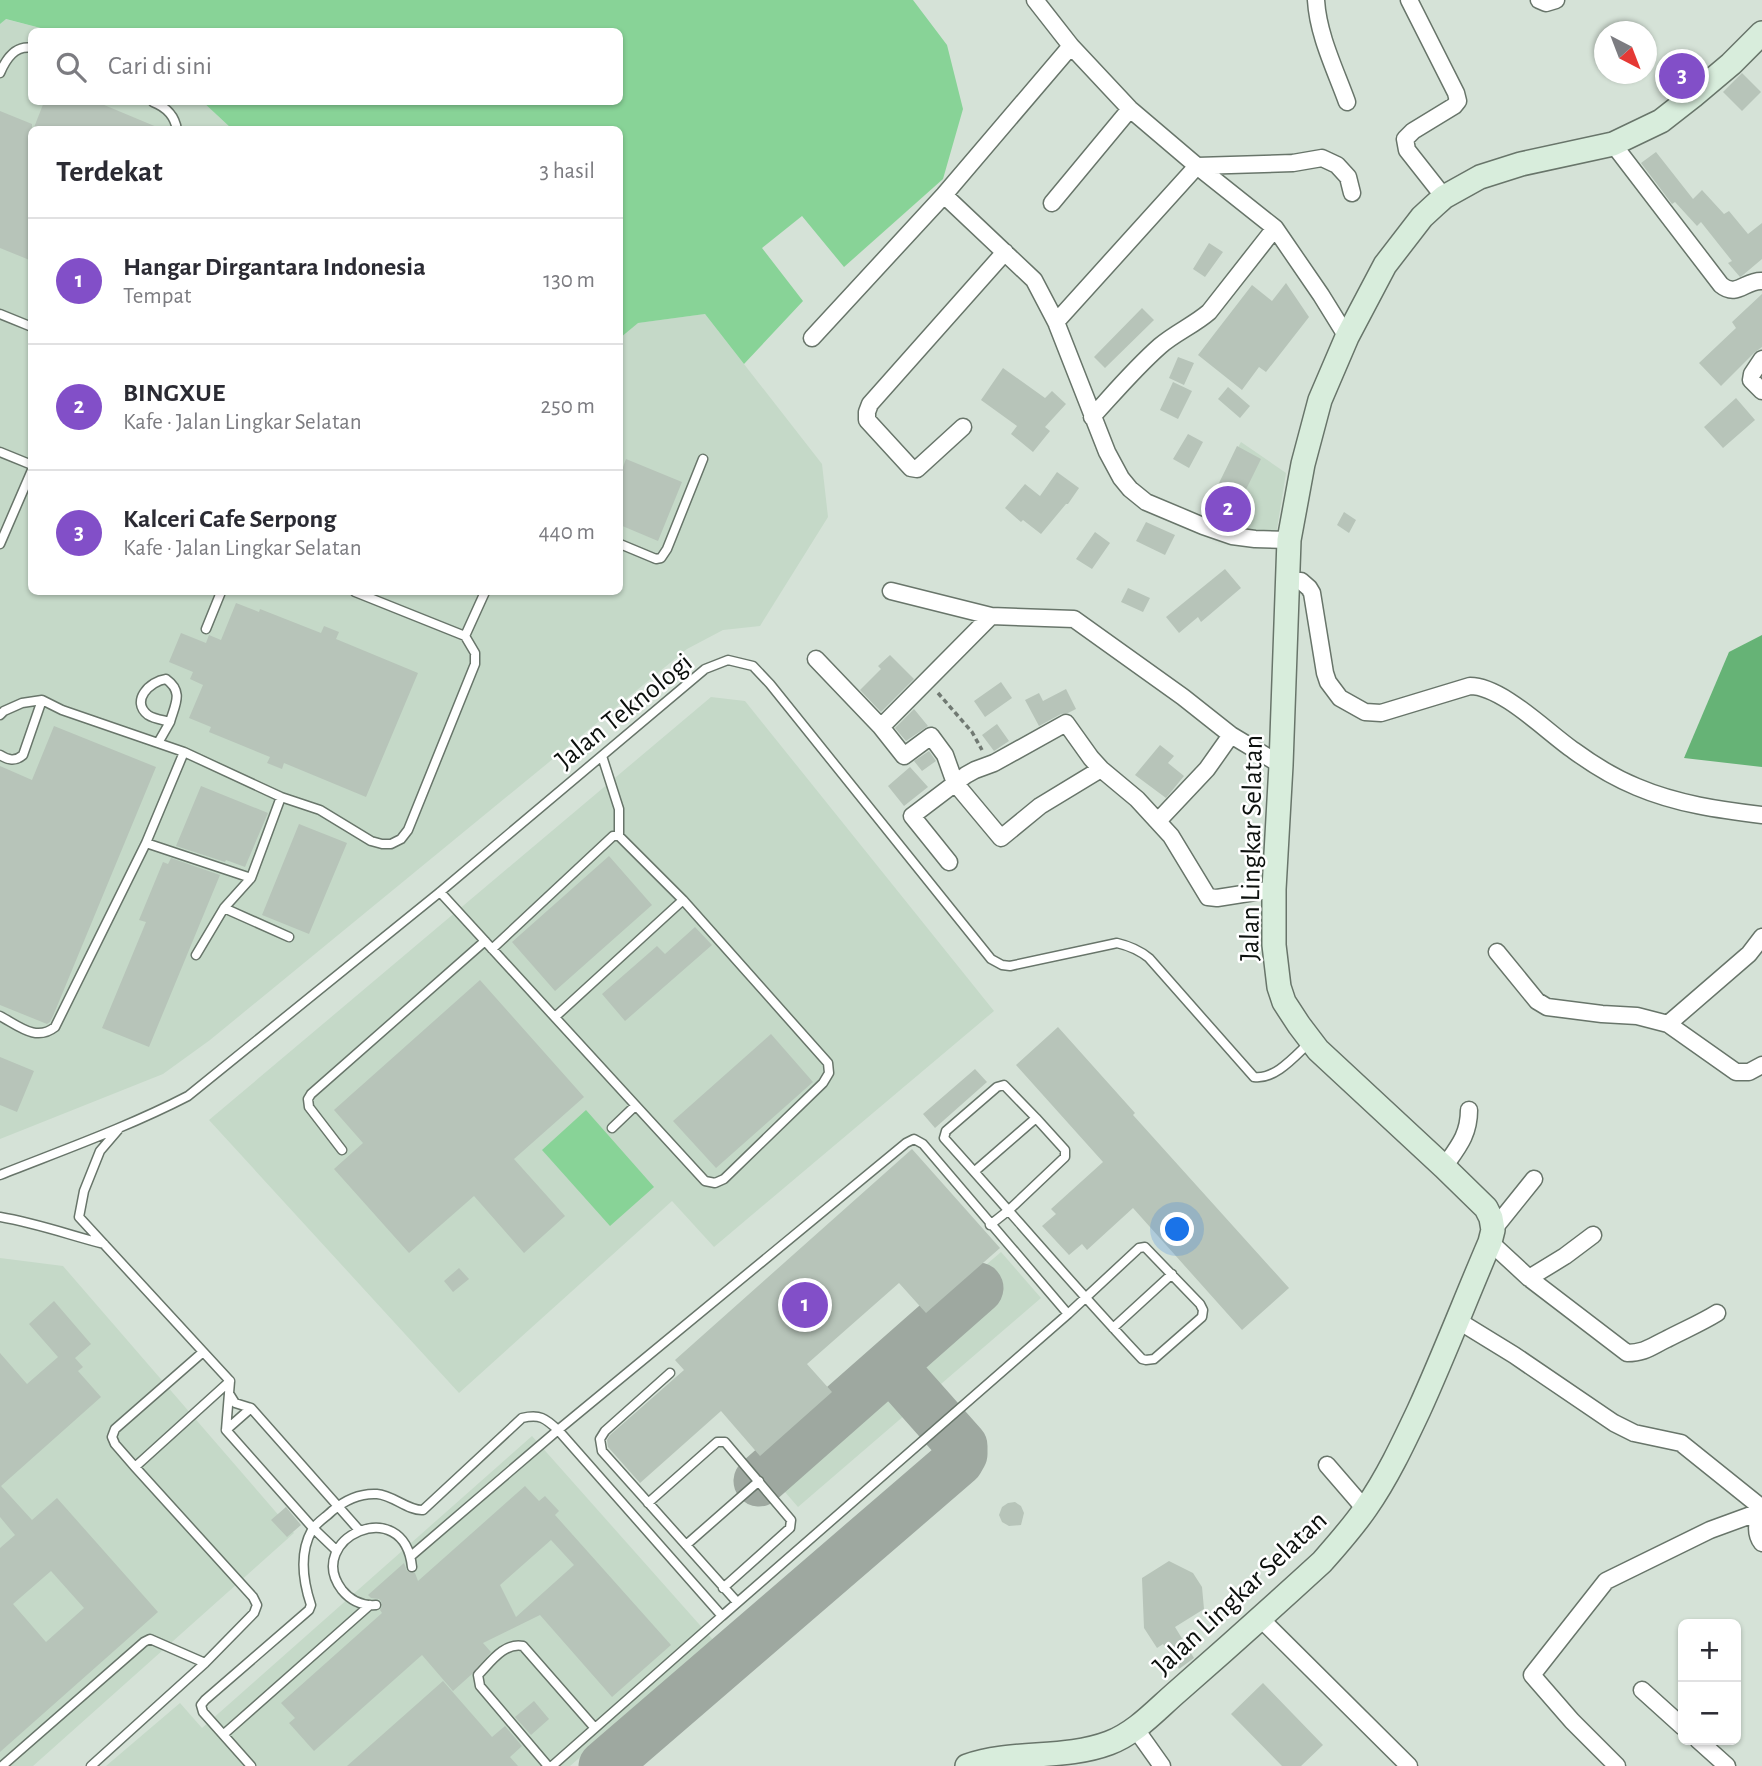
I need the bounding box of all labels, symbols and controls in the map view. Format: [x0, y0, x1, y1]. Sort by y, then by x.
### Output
north arrow [1594, 21, 1657, 84]
search box [28, 28, 623, 105]
icon: search [52, 48, 90, 86]
pin: 3 [1659, 50, 1705, 102]
text: Cari di sini [108, 53, 212, 79]
text: Terdekat [56, 157, 163, 187]
text: 3 hasil [539, 160, 595, 183]
text: Hangar Dirgantara Indonesia [123, 254, 426, 280]
text: 1 [75, 269, 83, 292]
text: 130 m [543, 269, 595, 292]
text: Tempat [123, 285, 191, 308]
text: BINGXUE [123, 380, 225, 406]
text: 2 [74, 395, 84, 418]
text: 250 m [541, 395, 595, 418]
text: Kafe · Jalan Lingkar Selatan [123, 411, 362, 434]
pin: 2 [1205, 483, 1251, 535]
text: Kalceri Cafe Serpong [123, 506, 336, 532]
text: 3 [74, 521, 84, 544]
text: 440 m [539, 521, 595, 544]
text: Kafe · Jalan Lingkar Selatan [123, 537, 362, 560]
street label: Jalan Teknologi [551, 648, 698, 775]
street label: Jalan Lingkar Selatan [1236, 735, 1268, 961]
your location [1160, 1212, 1194, 1246]
pin: 1 [782, 1279, 828, 1331]
street label: Jalan Lingkar Selatan [1148, 1506, 1333, 1681]
map controls [1678, 1619, 1741, 1745]
button: + [1678, 1619, 1741, 1682]
button: − [1678, 1682, 1741, 1745]

